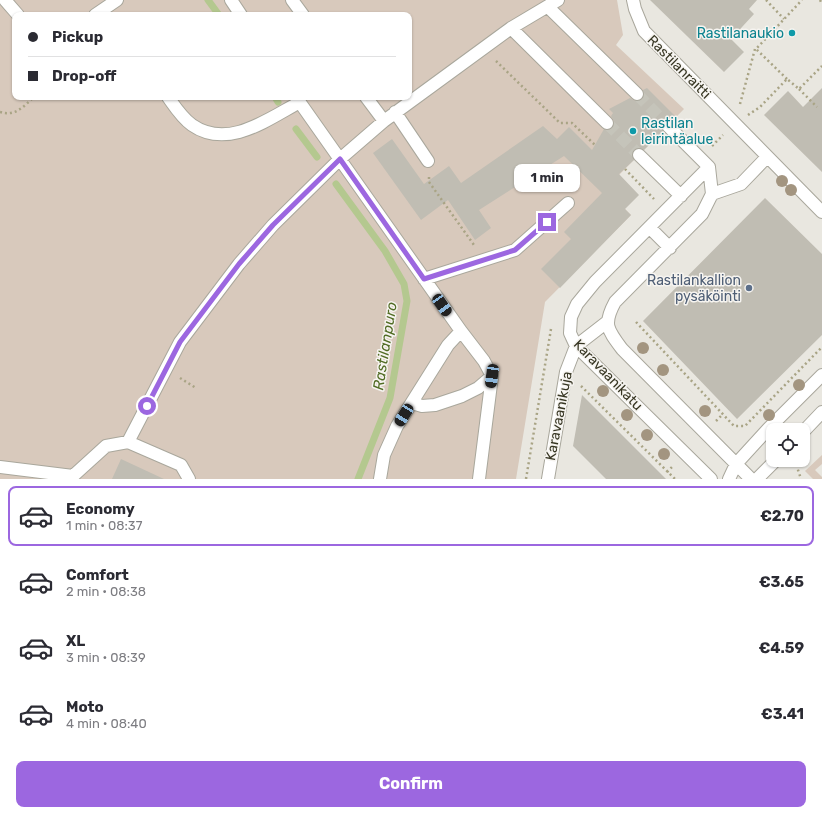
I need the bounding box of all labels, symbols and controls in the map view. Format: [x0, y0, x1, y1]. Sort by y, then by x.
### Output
place label: Rastilanaukio [697, 25, 784, 42]
text: Pickup [52, 28, 103, 46]
marker: Rastilanaukio [787, 28, 797, 38]
street label: Rastilanraitti [644, 32, 714, 102]
text: Drop-off [52, 67, 116, 85]
place label: Rastilan leirintäalue [641, 115, 713, 148]
marker: Rastilan leirintäalue [628, 126, 638, 136]
callout: 1 min [514, 164, 580, 192]
text: 1 min [530, 170, 564, 185]
route end [538, 213, 556, 231]
place label: Rastilankallion pysäköinti [647, 272, 741, 305]
marker: Rastilankallion pysäköinti [744, 283, 754, 293]
car [430, 292, 454, 318]
water label: Rastilanpuro [369, 300, 401, 392]
street label: Karavaanikatu [570, 336, 646, 414]
car [484, 363, 500, 389]
street label: Karavaanikuja [542, 370, 576, 462]
route start [138, 397, 156, 415]
car [393, 402, 415, 428]
map controls [766, 423, 810, 467]
button: locate [766, 423, 810, 467]
icon: car [18, 498, 54, 534]
text: Economy [66, 500, 135, 518]
text: €2.70 [760, 507, 804, 525]
text: 1 min · 08:37 [66, 518, 142, 533]
icon: car [18, 564, 54, 600]
text: Comfort [66, 566, 129, 584]
text: €3.65 [759, 573, 804, 591]
text: 2 min · 08:38 [66, 584, 146, 599]
icon: car [18, 630, 54, 666]
text: XL [66, 632, 85, 650]
text: €4.59 [759, 639, 804, 657]
text: 3 min · 08:39 [66, 650, 146, 665]
icon: car [18, 696, 54, 732]
text: Moto [66, 698, 104, 716]
text: €3.41 [761, 705, 804, 723]
text: 4 min · 08:40 [66, 716, 147, 731]
button: Confirm [16, 761, 806, 807]

